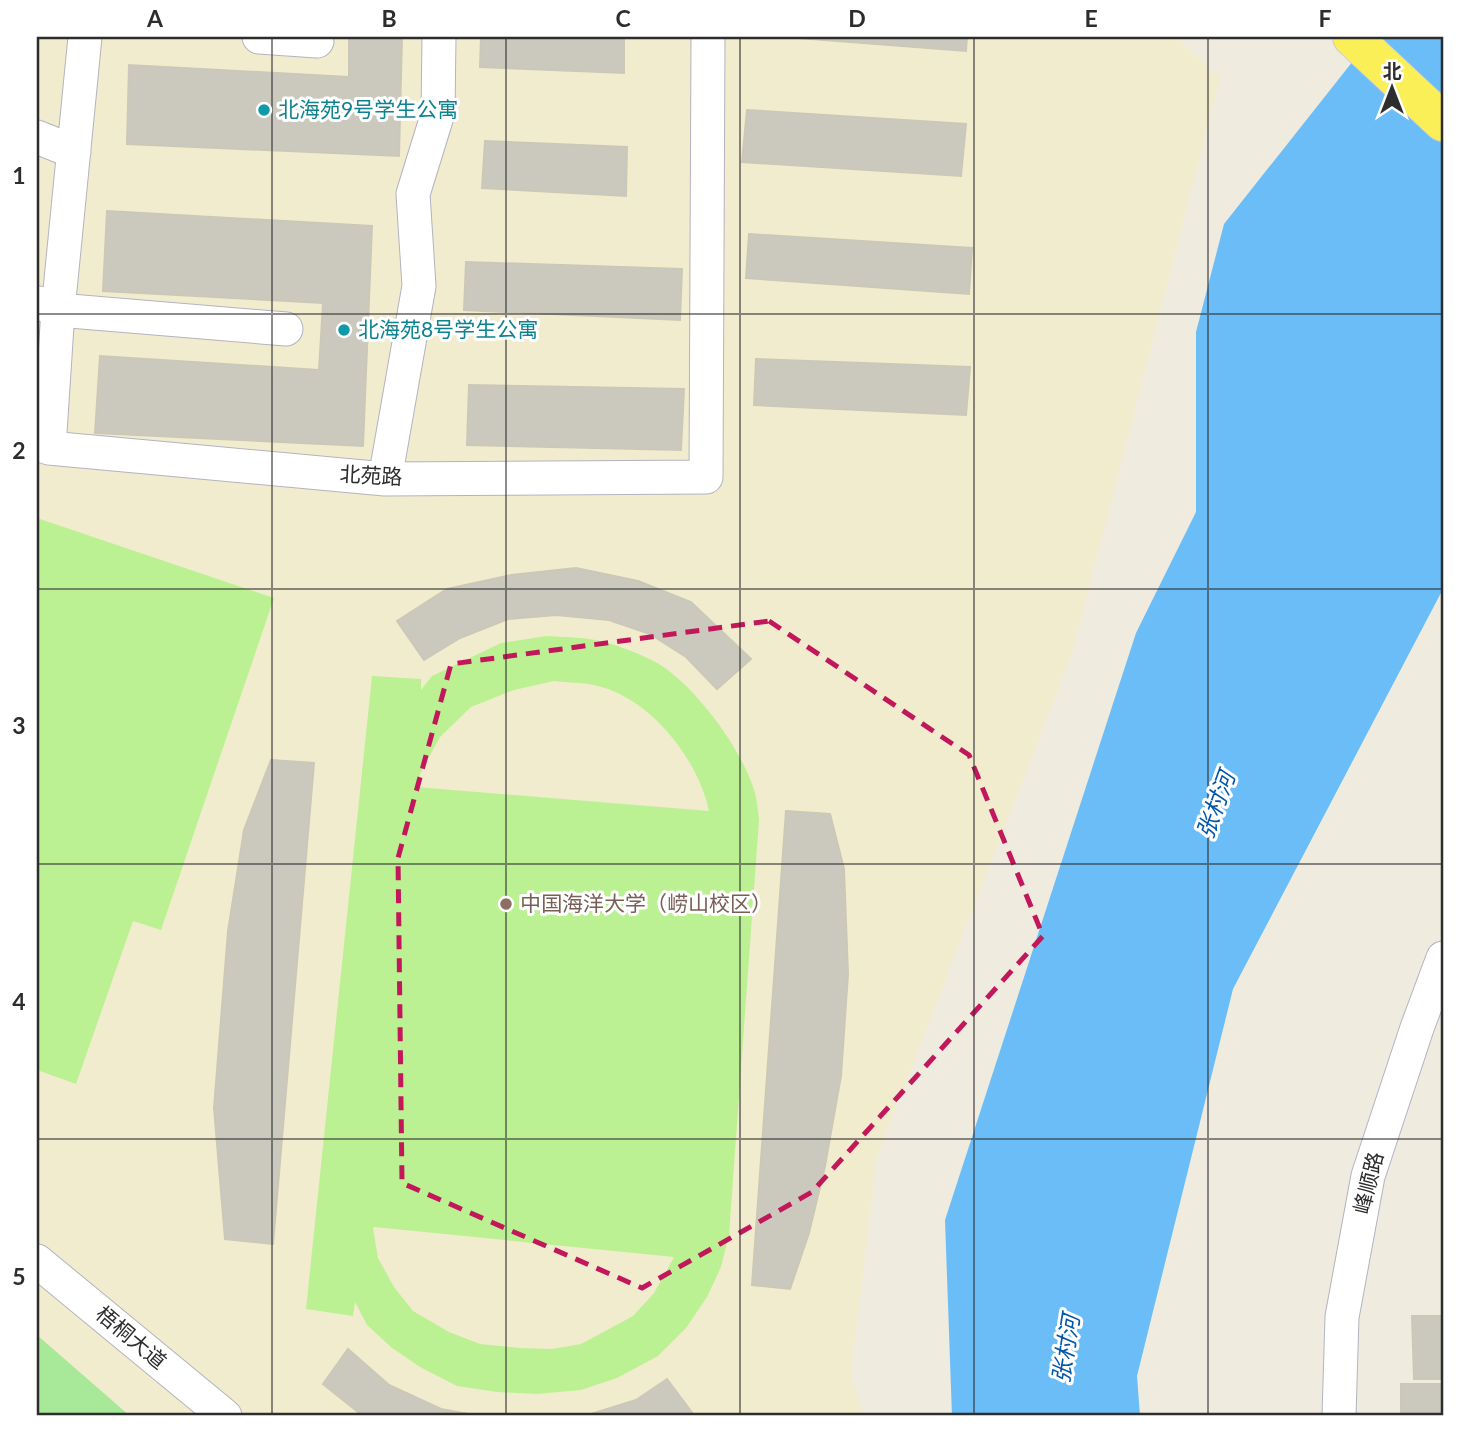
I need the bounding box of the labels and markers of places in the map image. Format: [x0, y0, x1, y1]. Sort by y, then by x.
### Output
place label: 北海苑9号学生公寓 [278, 96, 458, 121]
marker: 北海苑9号学生公寓 [256, 102, 272, 118]
place label: 北海苑8号学生公寓 [358, 316, 538, 341]
marker: 北海苑8号学生公寓 [336, 322, 352, 338]
place label: 中国海洋大学（崂山校区） [520, 890, 772, 915]
marker: 中国海洋大学（崂山校区） [498, 896, 514, 912]

